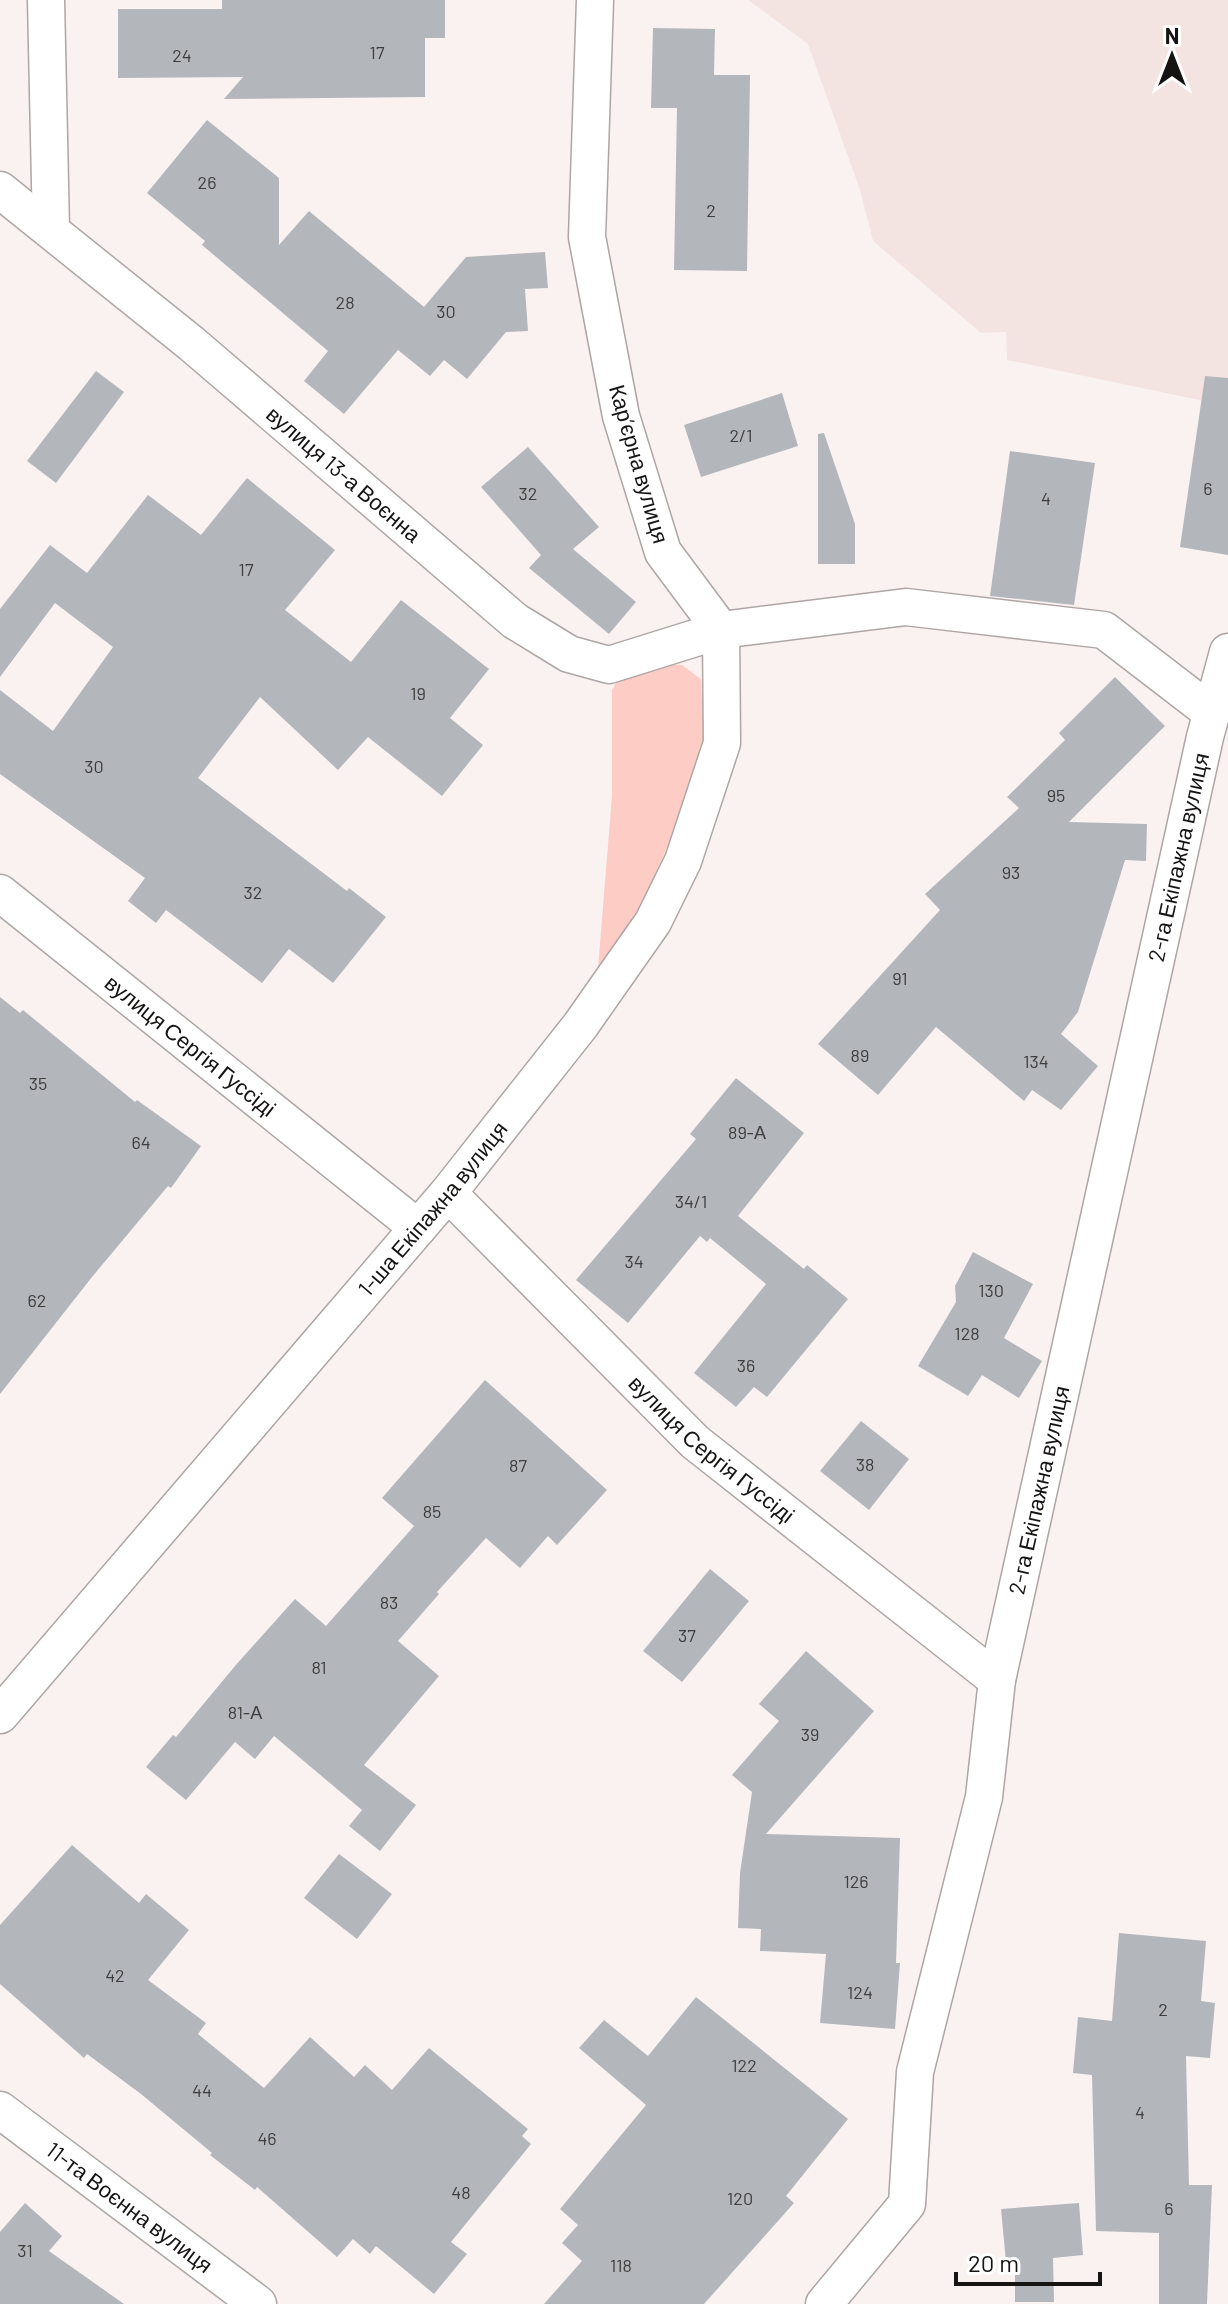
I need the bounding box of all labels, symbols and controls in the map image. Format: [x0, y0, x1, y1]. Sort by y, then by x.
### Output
north arrow [1132, 16, 1212, 96]
text: N [1165, 22, 1179, 48]
house number: 17 [370, 41, 385, 63]
house number: 24 [172, 44, 192, 66]
house number: 26 [198, 171, 216, 193]
house number: 2 [706, 199, 716, 221]
house number: 28 [335, 291, 355, 313]
house number: 30 [436, 300, 456, 322]
street label: Карʼєрна вулиця [604, 381, 675, 546]
street label: вулиця 13-а Воєнна [262, 400, 427, 547]
house number: 2/1 [729, 424, 753, 446]
house number: 6 [1203, 477, 1213, 499]
house number: 32 [519, 482, 537, 504]
house number: 4 [1041, 487, 1051, 509]
house number: 17 [239, 558, 254, 580]
house number: 19 [410, 682, 426, 704]
street label: 2-га Екіпажна вулиця [1142, 750, 1213, 964]
house number: 30 [84, 755, 104, 777]
house number: 95 [1047, 784, 1065, 806]
house number: 93 [1002, 861, 1020, 883]
house number: 32 [244, 881, 262, 903]
house number: 91 [892, 967, 908, 989]
street label: вулиця Сергія Гуссіді [100, 969, 282, 1121]
house number: 89 [851, 1044, 869, 1066]
house number: 134 [1023, 1050, 1049, 1072]
house number: 35 [29, 1072, 47, 1094]
street label: 1-ша Екіпажна вулиця [352, 1116, 512, 1301]
house number: 89-А [728, 1121, 766, 1143]
house number: 64 [131, 1131, 151, 1153]
house number: 34/1 [675, 1190, 707, 1212]
house number: 34 [624, 1250, 644, 1272]
house number: 130 [978, 1279, 1004, 1301]
house number: 62 [28, 1289, 46, 1311]
house number: 128 [954, 1322, 980, 1344]
house number: 36 [737, 1354, 755, 1376]
street label: вулиця Сергія Гуссіді [624, 1369, 800, 1528]
street label: 2-га Екіпажна вулиця [1002, 1383, 1074, 1597]
house number: 38 [856, 1453, 874, 1475]
house number: 87 [509, 1454, 527, 1476]
house number: 85 [423, 1500, 441, 1522]
house number: 83 [380, 1591, 398, 1613]
house number: 37 [678, 1624, 696, 1646]
house number: 81 [311, 1656, 327, 1678]
house number: 81-А [228, 1701, 262, 1723]
house number: 39 [801, 1723, 819, 1745]
house number: 126 [843, 1870, 869, 1892]
house number: 42 [105, 1964, 125, 1986]
house number: 124 [847, 1981, 873, 2003]
house number: 2 [1158, 1998, 1168, 2020]
house number: 122 [731, 2054, 757, 2076]
house number: 44 [192, 2079, 212, 2101]
house number: 4 [1135, 2101, 1145, 2123]
house number: 46 [257, 2127, 277, 2149]
street label: 11-та Воєнна вулиця [42, 2136, 218, 2277]
house number: 48 [451, 2181, 471, 2203]
house number: 120 [727, 2187, 753, 2209]
house number: 6 [1164, 2197, 1174, 2219]
scale bar [956, 2236, 1100, 2286]
house number: 31 [17, 2239, 33, 2261]
text: 20 m [968, 2248, 1019, 2277]
house number: 118 [610, 2254, 632, 2276]

